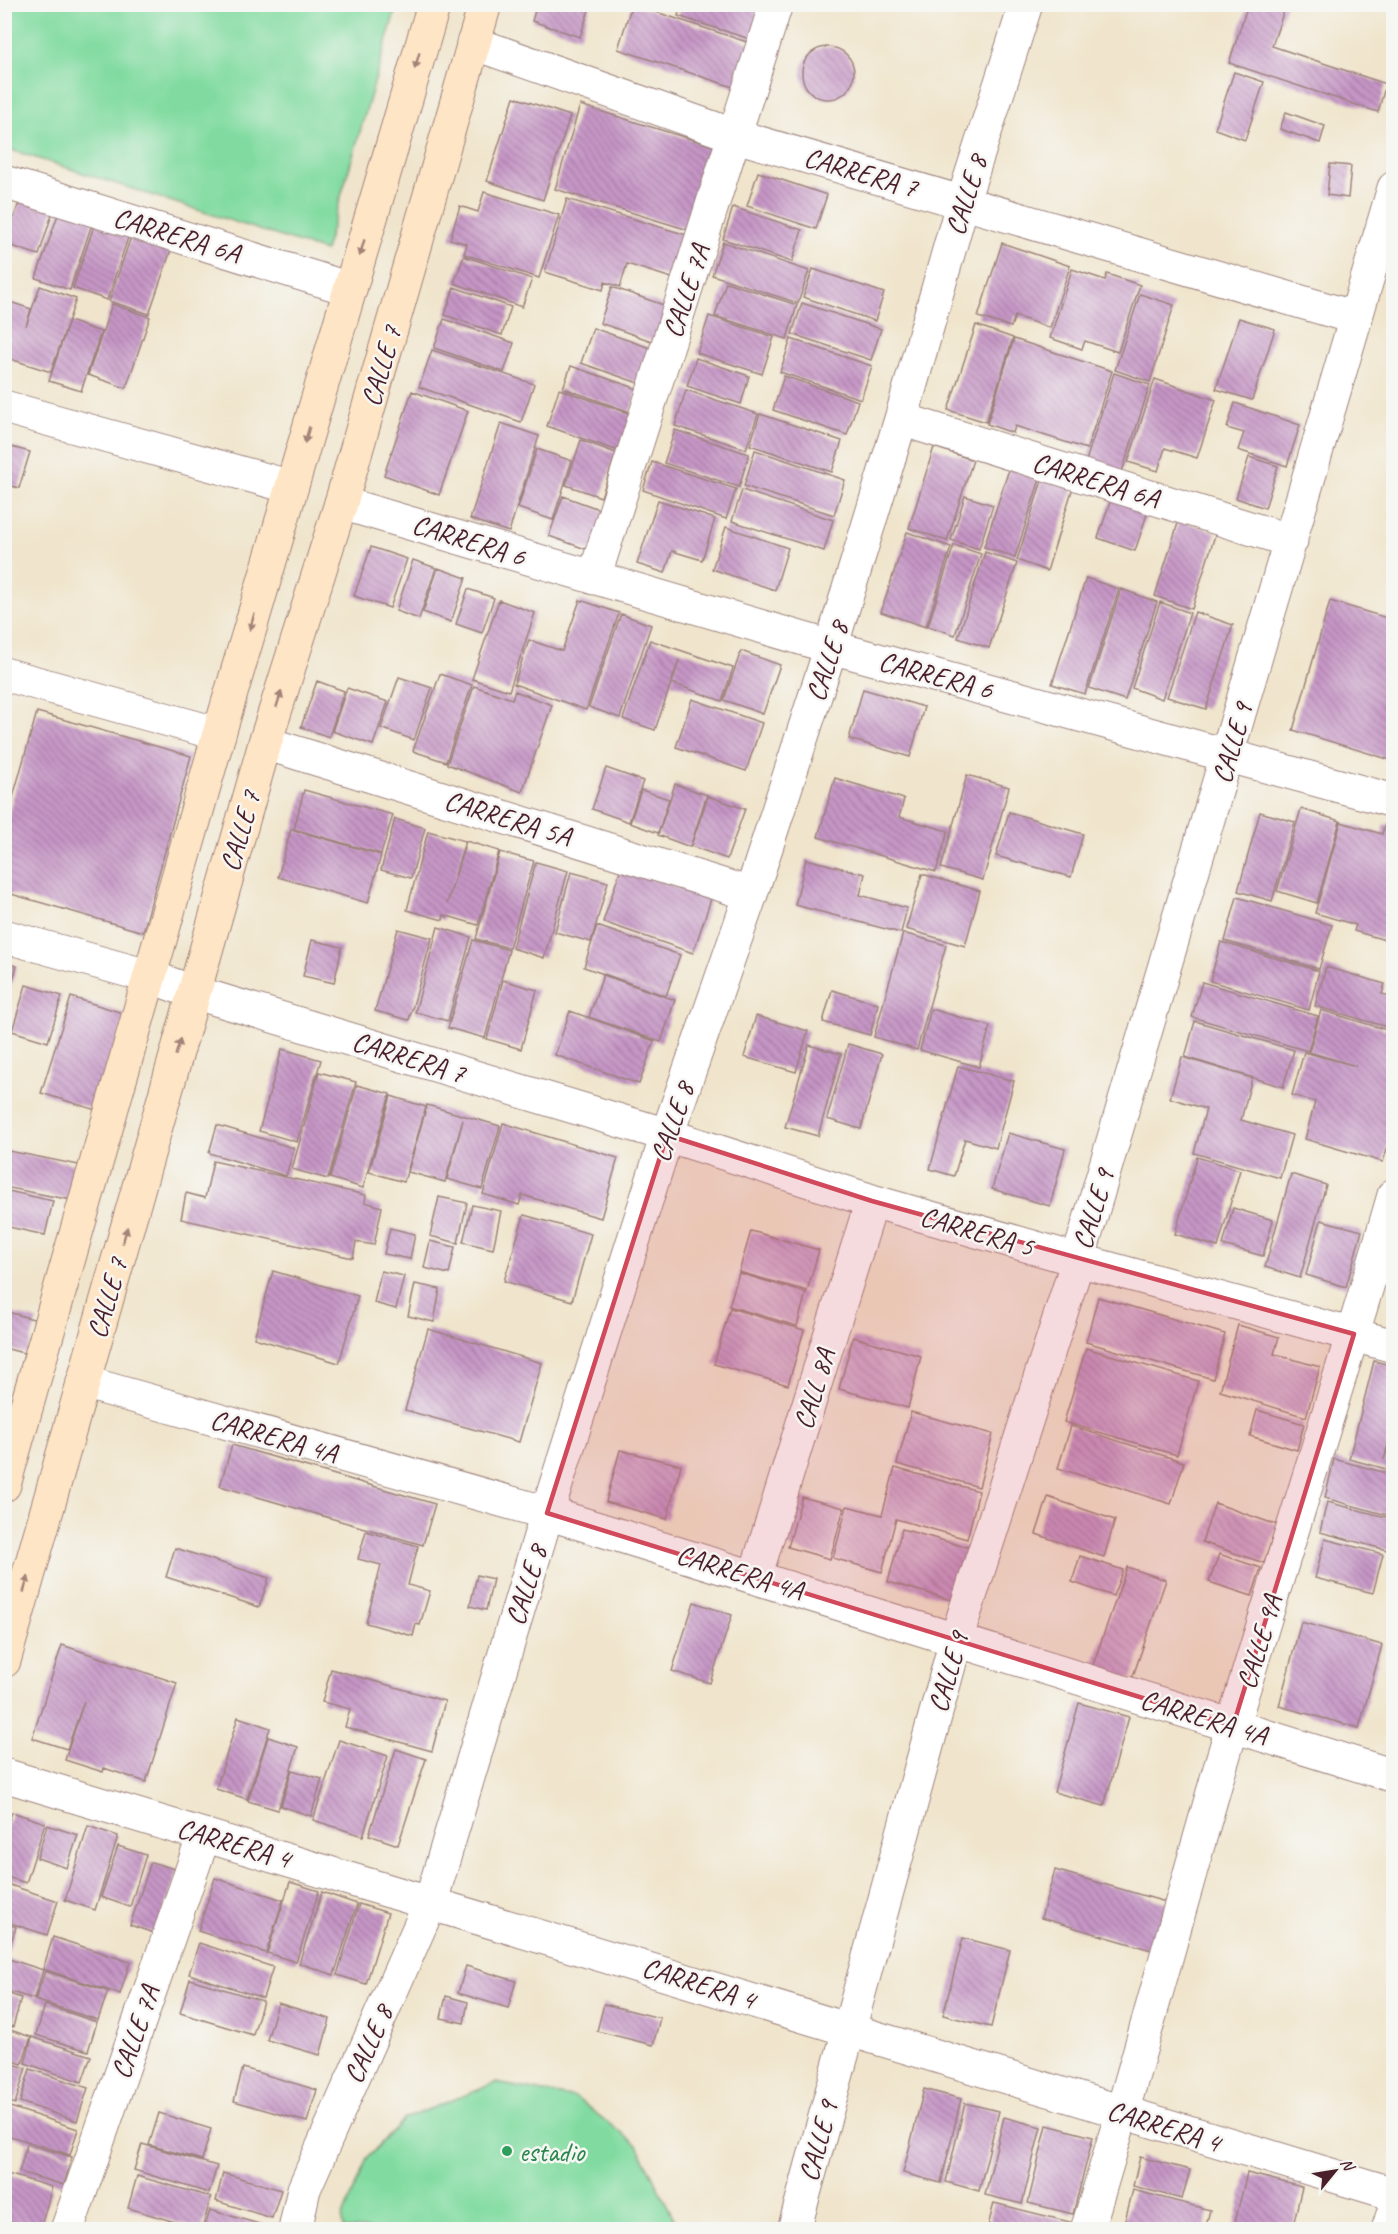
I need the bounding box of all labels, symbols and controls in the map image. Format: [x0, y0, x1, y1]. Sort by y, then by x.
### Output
one-way arrow [412, 52, 421, 70]
street label: CARRERA 7 [800, 139, 923, 205]
street label: CALLE 8 [937, 148, 995, 239]
street label: CARRERA 6A [109, 199, 246, 271]
street label: CALLE 7A [655, 238, 718, 342]
one-way arrow [357, 239, 366, 257]
street label: CALLE 7 [353, 320, 409, 410]
one-way arrow [302, 426, 311, 444]
street label: CARRERA 6A [1028, 444, 1165, 516]
street label: CARRERA 6 [408, 506, 531, 574]
one-way arrow [247, 613, 256, 631]
street label: CALLE 8 [798, 614, 857, 705]
street label: CARRERA 6 [875, 643, 998, 707]
one-way arrow [275, 690, 285, 708]
street label: CALLE 9 [1204, 696, 1261, 787]
street label: CARRERA 5A [440, 782, 577, 854]
street label: CALLE 7 [212, 785, 268, 875]
street label: CARRERA 7 [348, 1023, 471, 1091]
one-way arrow [174, 1038, 183, 1056]
street label: CALLE 8 [642, 1075, 703, 1166]
street label: CALLE 9 [1064, 1162, 1122, 1253]
street label: CARRERA 5 [916, 1198, 1039, 1264]
one-way arrow [120, 1226, 130, 1244]
street label: CALLE 7 [79, 1252, 135, 1342]
street label: CALL 8A [785, 1343, 843, 1433]
street label: CARRERA 4A [206, 1401, 343, 1471]
street label: CARRERA 4A [672, 1536, 809, 1608]
street label: CALLE 8 [497, 1538, 555, 1629]
one-way arrow [22, 1575, 31, 1593]
street label: CALLE 9A [1228, 1589, 1290, 1693]
street label: CALLE 9 [920, 1625, 977, 1716]
street label: CARRERA 4A [1136, 1681, 1273, 1753]
street label: CARRERA 4 [173, 1810, 297, 1877]
street label: CARRERA 4 [638, 1949, 762, 2017]
street label: CALLE 7A [103, 1979, 168, 2083]
street label: CALLE 8 [335, 1997, 402, 2089]
street label: CARRERA 4 [1103, 2092, 1227, 2160]
street label: CALLE 9 [790, 2095, 846, 2185]
place label: estadio [519, 2134, 586, 2169]
north arrow [1305, 2141, 1365, 2201]
marker: estadio [500, 2144, 514, 2158]
text: N [1336, 2155, 1360, 2176]

